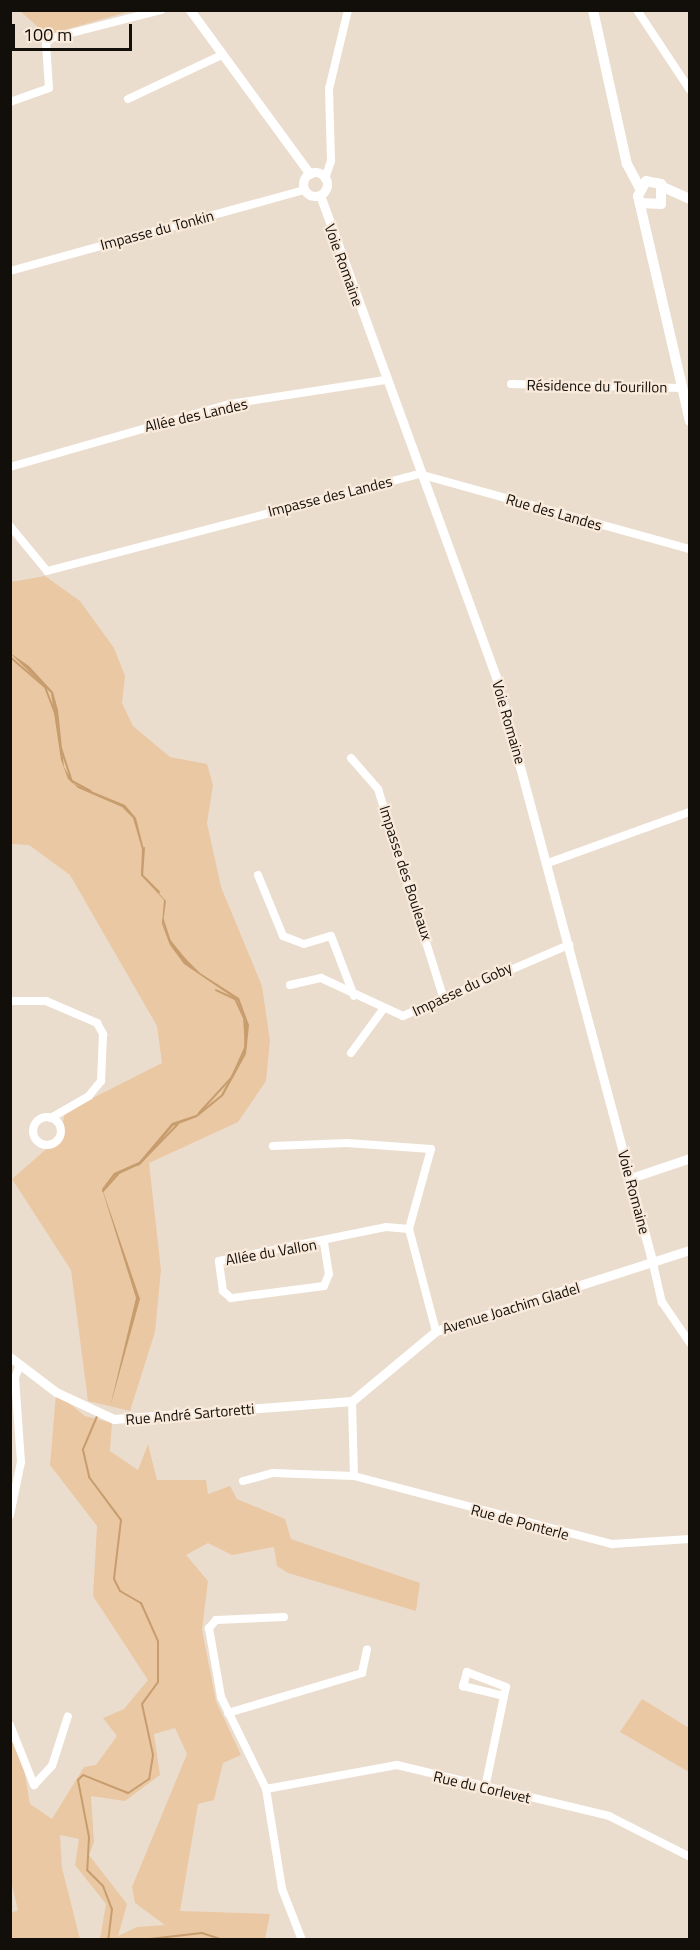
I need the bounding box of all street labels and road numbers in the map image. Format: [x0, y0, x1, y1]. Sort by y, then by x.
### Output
street label: Impasse du Tonkin [98, 206, 216, 254]
street label: Voie Romaine [321, 221, 367, 309]
street label: Résidence du Tourillon [526, 376, 668, 396]
street label: Allée des Landes [143, 394, 249, 436]
street label: Impasse des Landes [266, 472, 394, 520]
street label: Rue des Landes [504, 490, 604, 534]
street label: Voie Romaine [488, 678, 530, 766]
street label: Impasse des Bouleaux [376, 803, 436, 943]
street label: Impasse du Goby [409, 958, 515, 1020]
street label: Voie Romaine [614, 1148, 654, 1236]
street label: Allée du Vallon [224, 1235, 318, 1269]
street label: Avenue Joachim Gladel [440, 1279, 582, 1337]
street label: Rue André Sartoretti [125, 1399, 255, 1429]
street label: Rue de Ponterle [469, 1500, 571, 1544]
street label: Rue du Corlevet [432, 1767, 532, 1807]

